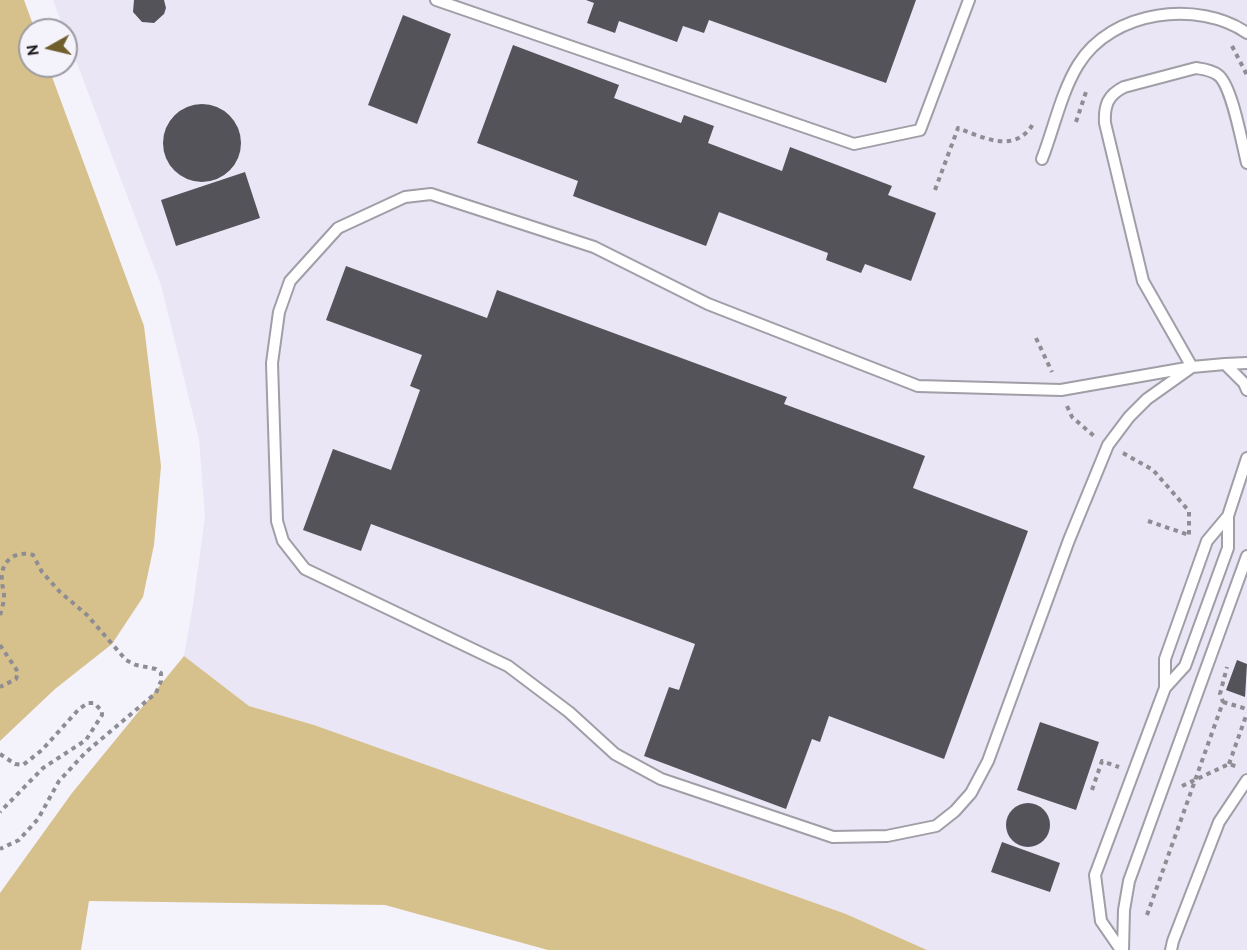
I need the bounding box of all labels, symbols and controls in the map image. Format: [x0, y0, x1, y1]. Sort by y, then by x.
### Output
north arrow [18, 18, 78, 78]
text: N [22, 44, 43, 57]

